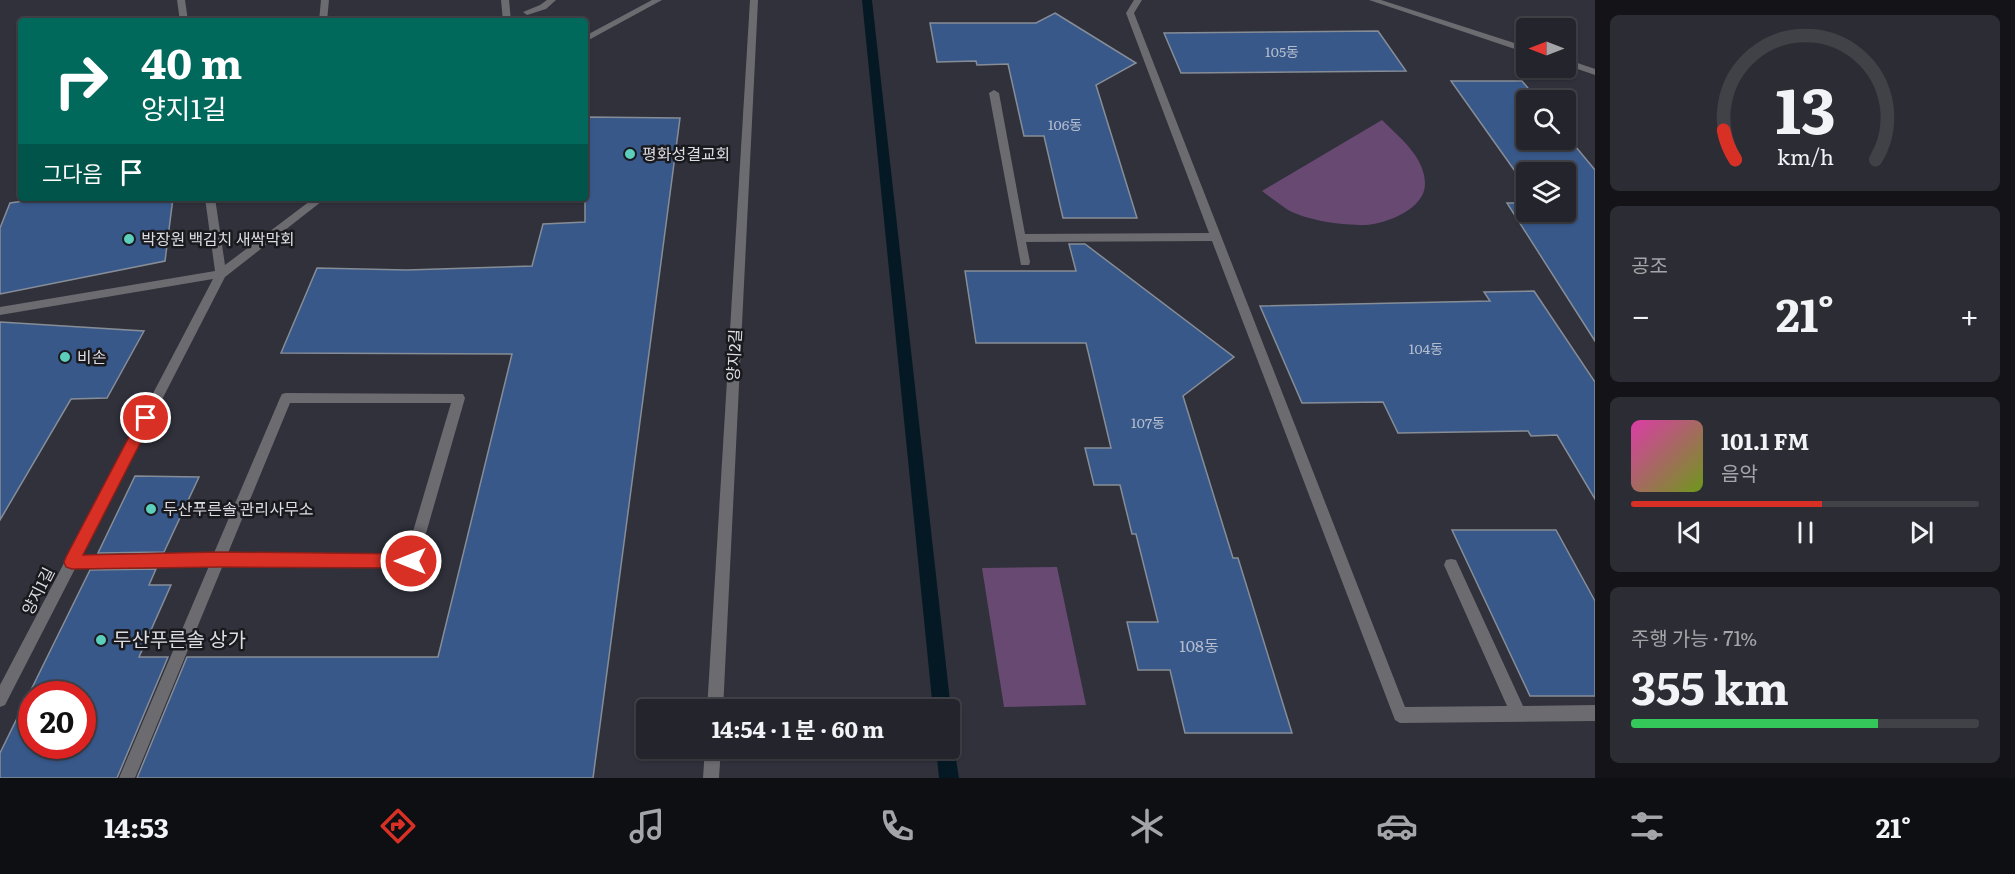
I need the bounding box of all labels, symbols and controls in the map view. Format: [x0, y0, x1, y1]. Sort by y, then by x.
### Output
north arrow [1516, 18, 1576, 78]
map controls [1516, 18, 1576, 222]
text: 40 m [141, 30, 242, 92]
house number: 105동 [1265, 41, 1299, 61]
icon: right [42, 42, 120, 120]
text: 13 [1775, 61, 1835, 153]
text: 양지1길 [141, 87, 227, 127]
button: search [1516, 90, 1576, 150]
house number: 106동 [1048, 114, 1082, 134]
text: km/h [1776, 140, 1834, 172]
place label: 평화성결교회 [642, 141, 730, 165]
marker: 평화성결교회 [623, 147, 637, 161]
text: 그다음 [42, 156, 103, 189]
icon: arrive [115, 156, 148, 189]
button: layers [1516, 162, 1576, 222]
place label: 박장원 백김치 새싹막회 [141, 226, 295, 250]
marker: 박장원 백김치 새싹막회 [122, 232, 136, 246]
text: 공조 [1631, 249, 1668, 279]
text: 21° [1776, 279, 1834, 346]
text: − [1631, 289, 1650, 338]
text: + [1960, 289, 1979, 338]
street label: 양지2길 [720, 328, 746, 382]
house number: 104동 [1409, 338, 1443, 358]
place label: 비손 [77, 344, 107, 368]
marker: 비손 [58, 350, 72, 364]
pin [120, 392, 171, 443]
icon: arrive [129, 401, 162, 434]
house number: 107동 [1131, 412, 1165, 432]
text: 101.1 FM [1721, 424, 1809, 457]
text: 음악 [1721, 457, 1758, 487]
place label: 두산푸른솔 관리사무소 [163, 496, 313, 520]
marker: 두산푸른솔 관리사무소 [144, 502, 158, 516]
icon: previous [1673, 516, 1706, 549]
icon: pause [1789, 516, 1822, 549]
icon: next [1905, 516, 1938, 549]
position arrow [379, 529, 443, 593]
street label: 양지1길 [15, 563, 59, 619]
text: 주행 가능 · 71% [1631, 622, 1757, 652]
place label: 두산푸른솔 상가 [113, 623, 246, 653]
marker: 두산푸른솔 상가 [94, 633, 108, 647]
house number: 108동 [1179, 633, 1219, 657]
text: 355 km [1631, 652, 1789, 719]
speed limit sign: 20 [18, 681, 96, 759]
text: 14:54 · 1 분 · 60 m [712, 712, 884, 745]
icon: directions [377, 805, 419, 847]
icon: music [626, 805, 668, 847]
icon: phone [876, 805, 918, 847]
icon: climate [1126, 805, 1168, 847]
icon: car [1376, 805, 1418, 847]
icon: filters [1626, 805, 1668, 847]
text: 14:53 [104, 806, 169, 846]
text: 21° [1876, 806, 1911, 846]

